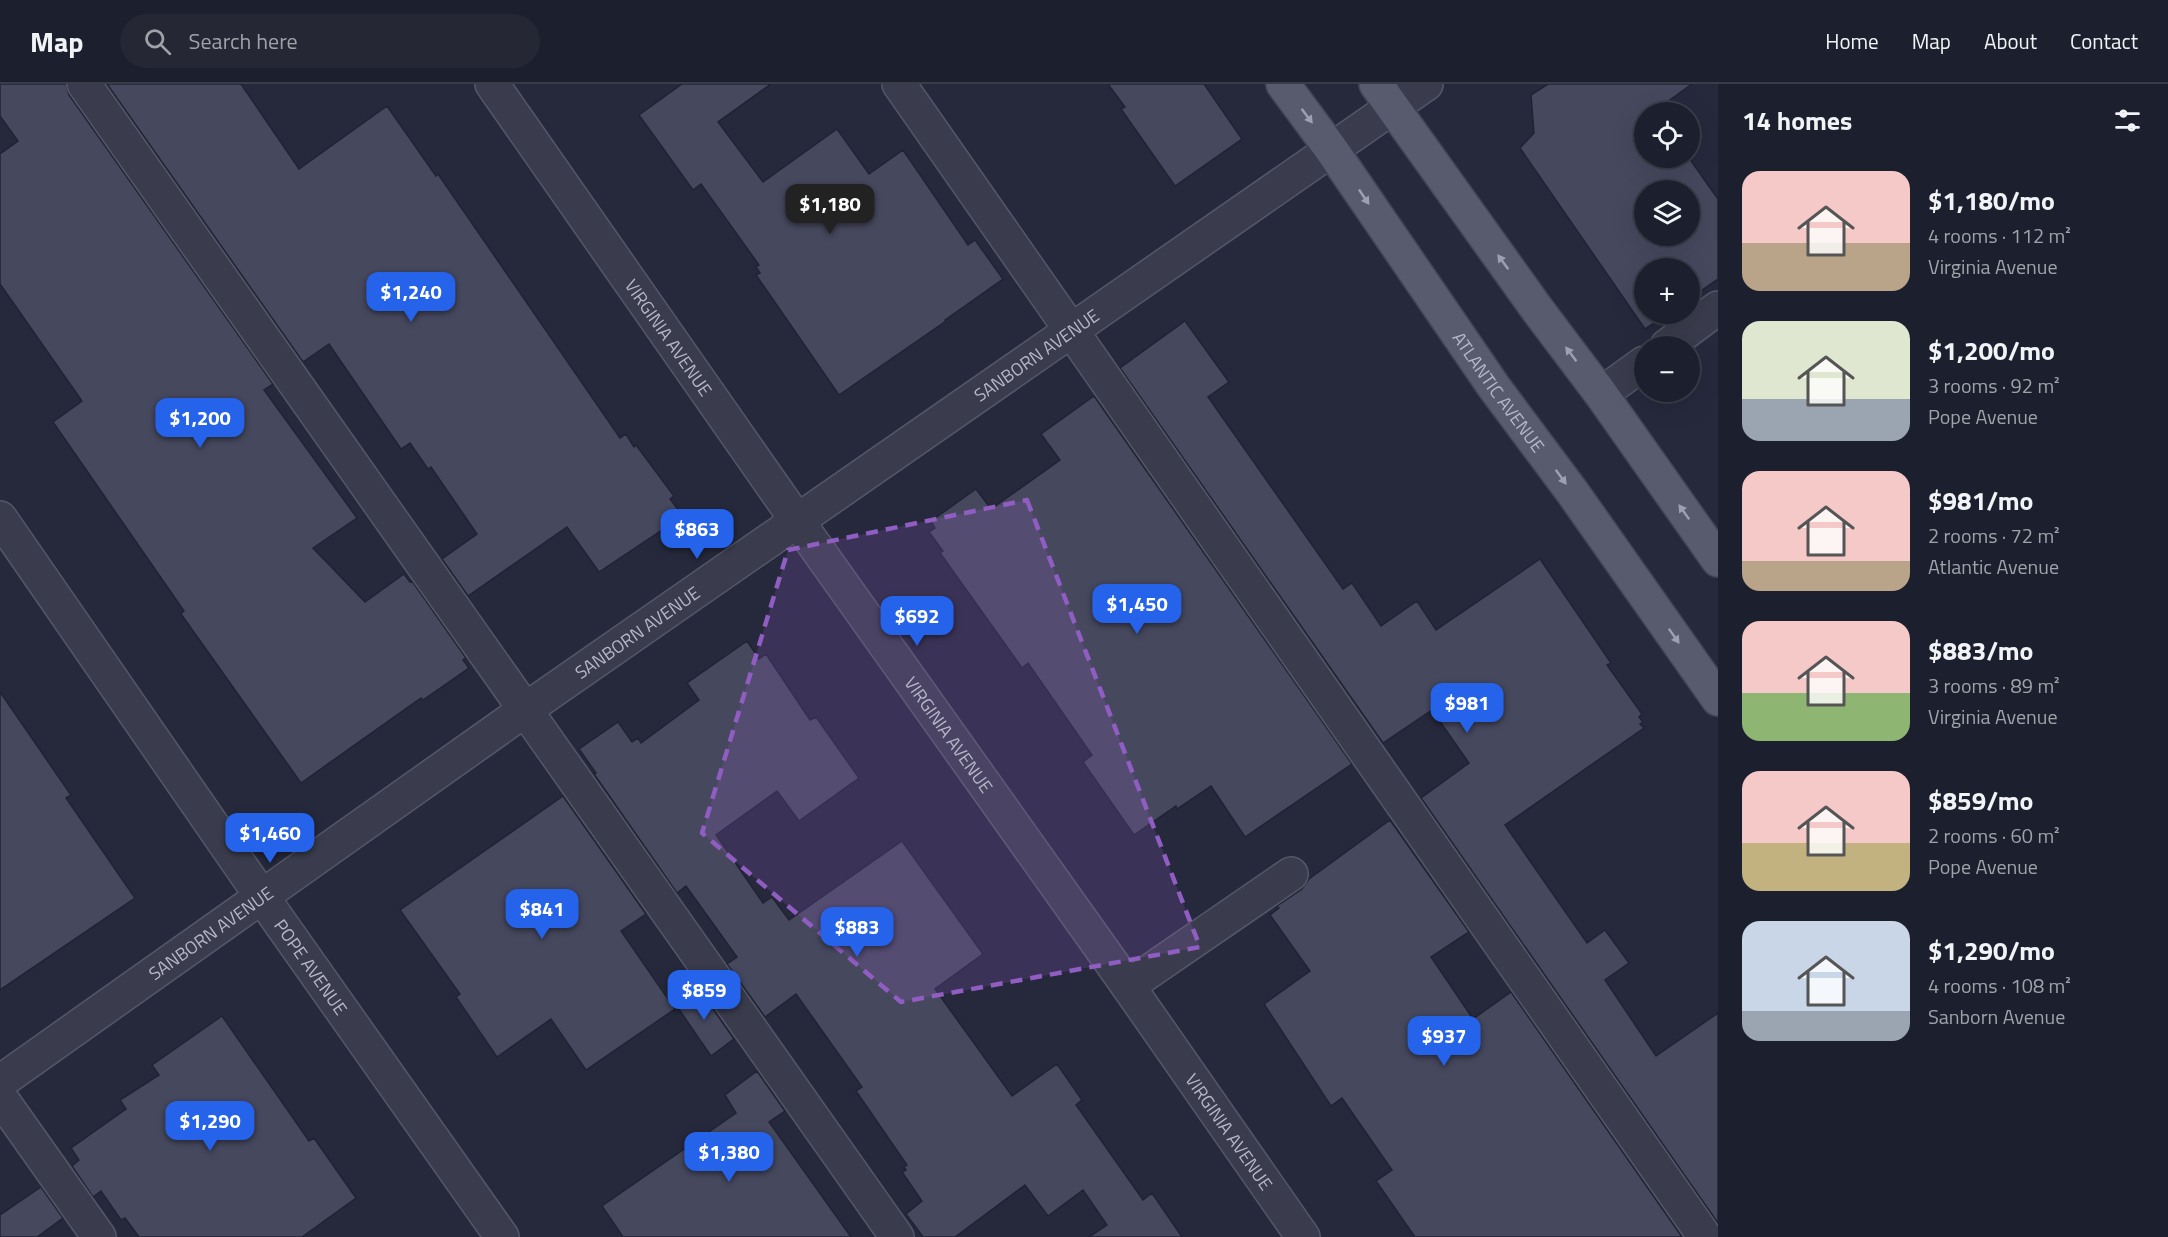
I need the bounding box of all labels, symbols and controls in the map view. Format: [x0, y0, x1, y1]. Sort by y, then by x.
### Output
search box [120, 14, 540, 68]
text: Map [30, 20, 84, 63]
text: Search here [189, 24, 298, 58]
icon: search [141, 25, 174, 58]
text: Home [1825, 25, 1879, 57]
text: Map [1912, 25, 1951, 57]
text: About [1984, 25, 2037, 57]
text: Contact [2070, 25, 2138, 57]
text: 14 homes [1742, 101, 1852, 140]
map controls [1634, 102, 1700, 402]
button: locate [1634, 102, 1700, 168]
icon: filters [2111, 104, 2144, 137]
one-way arrow [1301, 108, 1313, 124]
button: layers [1634, 180, 1700, 246]
text: $1,180/mo [1928, 181, 2055, 220]
pin: $1,180 [781, 184, 879, 235]
text: $1,180 [799, 188, 861, 219]
one-way arrow [1358, 189, 1369, 205]
icon: home [1790, 195, 1862, 267]
text: 4 rooms · 112 m² [1928, 220, 2071, 251]
text: Virginia Avenue [1928, 251, 2058, 282]
one-way arrow [1497, 254, 1509, 270]
button: + [1634, 258, 1700, 324]
pin: $1,240 [362, 272, 460, 323]
street label: VIRGINIA AVENUE [619, 273, 719, 401]
text: $1,240 [380, 276, 442, 307]
street label: SANBORN AVENUE [968, 302, 1104, 408]
street label: ATLANTIC AVENUE [1446, 326, 1552, 458]
text: $1,200/mo [1928, 331, 2055, 370]
button: − [1634, 336, 1700, 402]
icon: home [1790, 345, 1862, 417]
one-way arrow [1565, 346, 1577, 361]
text: 3 rooms · 92 m² [1928, 370, 2060, 401]
pin: $1,200 [151, 398, 249, 449]
text: Pope Avenue [1928, 401, 2038, 432]
text: $1,200 [169, 402, 231, 433]
one-way arrow [1554, 469, 1566, 484]
text: $981/mo [1928, 481, 2033, 520]
icon: home [1790, 495, 1862, 567]
one-way arrow [1678, 505, 1690, 521]
pin: $863 [661, 509, 733, 560]
text: $863 [675, 513, 719, 544]
text: 2 rooms · 72 m² [1928, 520, 2060, 551]
text: Atlantic Avenue [1928, 551, 2059, 582]
street label: SANBORN AVENUE [569, 579, 705, 685]
pin: $1,450 [1088, 584, 1186, 635]
text: $1,450 [1106, 588, 1168, 619]
pin: $692 [881, 596, 953, 647]
text: $692 [895, 600, 939, 631]
one-way arrow [1668, 627, 1680, 643]
text: $883/mo [1928, 631, 2033, 670]
icon: home [1790, 645, 1862, 717]
text: 3 rooms · 89 m² [1928, 670, 2060, 701]
street label: VIRGINIA AVENUE [898, 671, 1000, 798]
pin: $981 [1431, 683, 1503, 734]
text: $981 [1445, 687, 1489, 718]
text: Virginia Avenue [1928, 701, 2058, 732]
text: $859/mo [1928, 781, 2033, 820]
icon: home [1790, 795, 1862, 867]
pin: $1,460 [221, 813, 319, 864]
text: $1,460 [239, 817, 301, 848]
text: 2 rooms · 60 m² [1928, 820, 2060, 851]
text: Pope Avenue [1928, 851, 2038, 882]
street label: SANBORN AVENUE [143, 879, 278, 986]
pin: $841 [506, 889, 578, 940]
text: $841 [520, 893, 564, 924]
pin: $883 [821, 907, 893, 958]
text: $883 [835, 911, 879, 942]
street label: POPE AVENUE [268, 913, 354, 1020]
text: $1,290/mo [1928, 931, 2055, 970]
icon: home [1790, 945, 1862, 1017]
pin: $859 [668, 970, 740, 1021]
text: 4 rooms · 108 m² [1928, 970, 2071, 1001]
text: $859 [682, 974, 726, 1005]
text: Sanborn Avenue [1928, 1001, 2065, 1032]
pin: $937 [1408, 1016, 1480, 1067]
text: $937 [1422, 1020, 1466, 1051]
street label: VIRGINIA AVENUE [1179, 1067, 1280, 1196]
pin: $1,290 [161, 1101, 259, 1152]
text: $1,290 [179, 1105, 241, 1136]
pin: $1,380 [680, 1132, 778, 1183]
text: $1,380 [698, 1136, 760, 1167]

